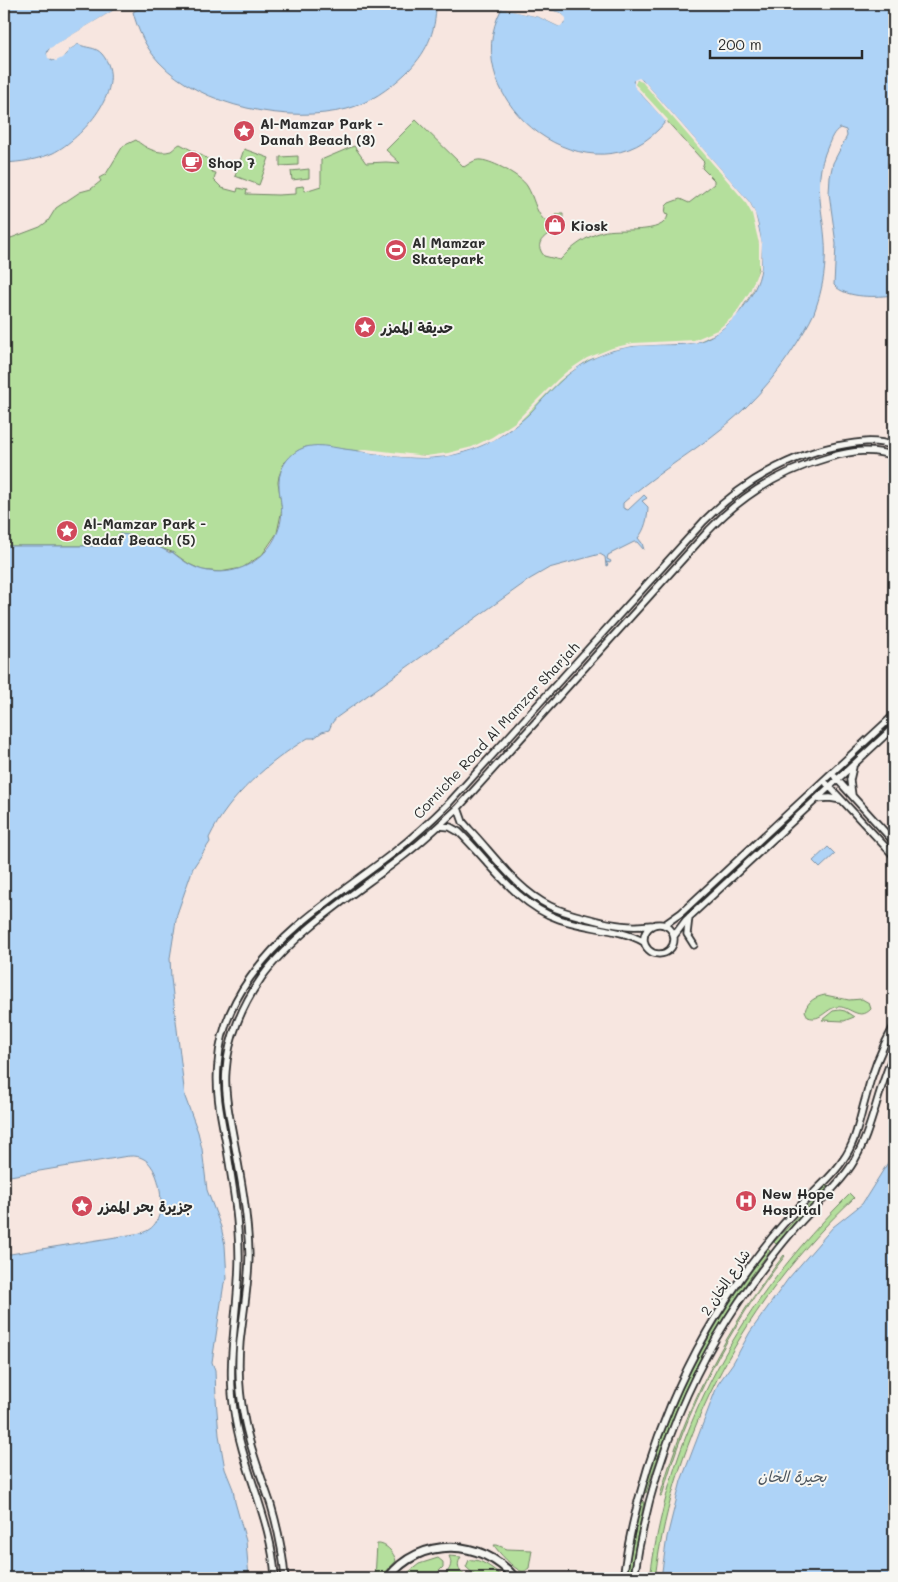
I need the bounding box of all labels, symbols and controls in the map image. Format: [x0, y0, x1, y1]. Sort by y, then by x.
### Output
scale bar [710, 28, 863, 60]
text: 200 m [718, 34, 762, 54]
place label: Al-Mamzar Park - Danah Beach (3) [260, 114, 383, 149]
place icon: Al-Mamzar Park - Danah Beach (3) [232, 119, 256, 143]
cafe icon: Shop 7 [180, 150, 204, 174]
place label: Shop 7 [208, 153, 255, 172]
shop icon: Kiosk [543, 213, 567, 237]
place label: Kiosk [571, 216, 608, 235]
place label: Al Mamzar Skatepark [412, 233, 485, 268]
sports icon: Al Mamzar Skatepark [384, 238, 408, 262]
place icon: حديقة الممزر [353, 315, 377, 339]
place label: حديقة الممزر [380, 318, 453, 337]
place label: Al-Mamzar Park - Sadaf Beach (5) [83, 514, 206, 549]
place icon: Al-Mamzar Park - Sadaf Beach (5) [55, 519, 79, 543]
street label: Corniche Road Al Mamzar Sharjah [409, 637, 583, 823]
place label: New Hope Hospital [762, 1184, 834, 1219]
hospital icon: New Hope Hospital [734, 1189, 758, 1213]
place icon: جزيرة بحر الممزر [70, 1194, 94, 1218]
place label: جزيرة بحر الممزر [97, 1197, 193, 1216]
street label: شارع الخان 2 [696, 1245, 755, 1320]
water label: بحيرة الخان [758, 1466, 827, 1486]

